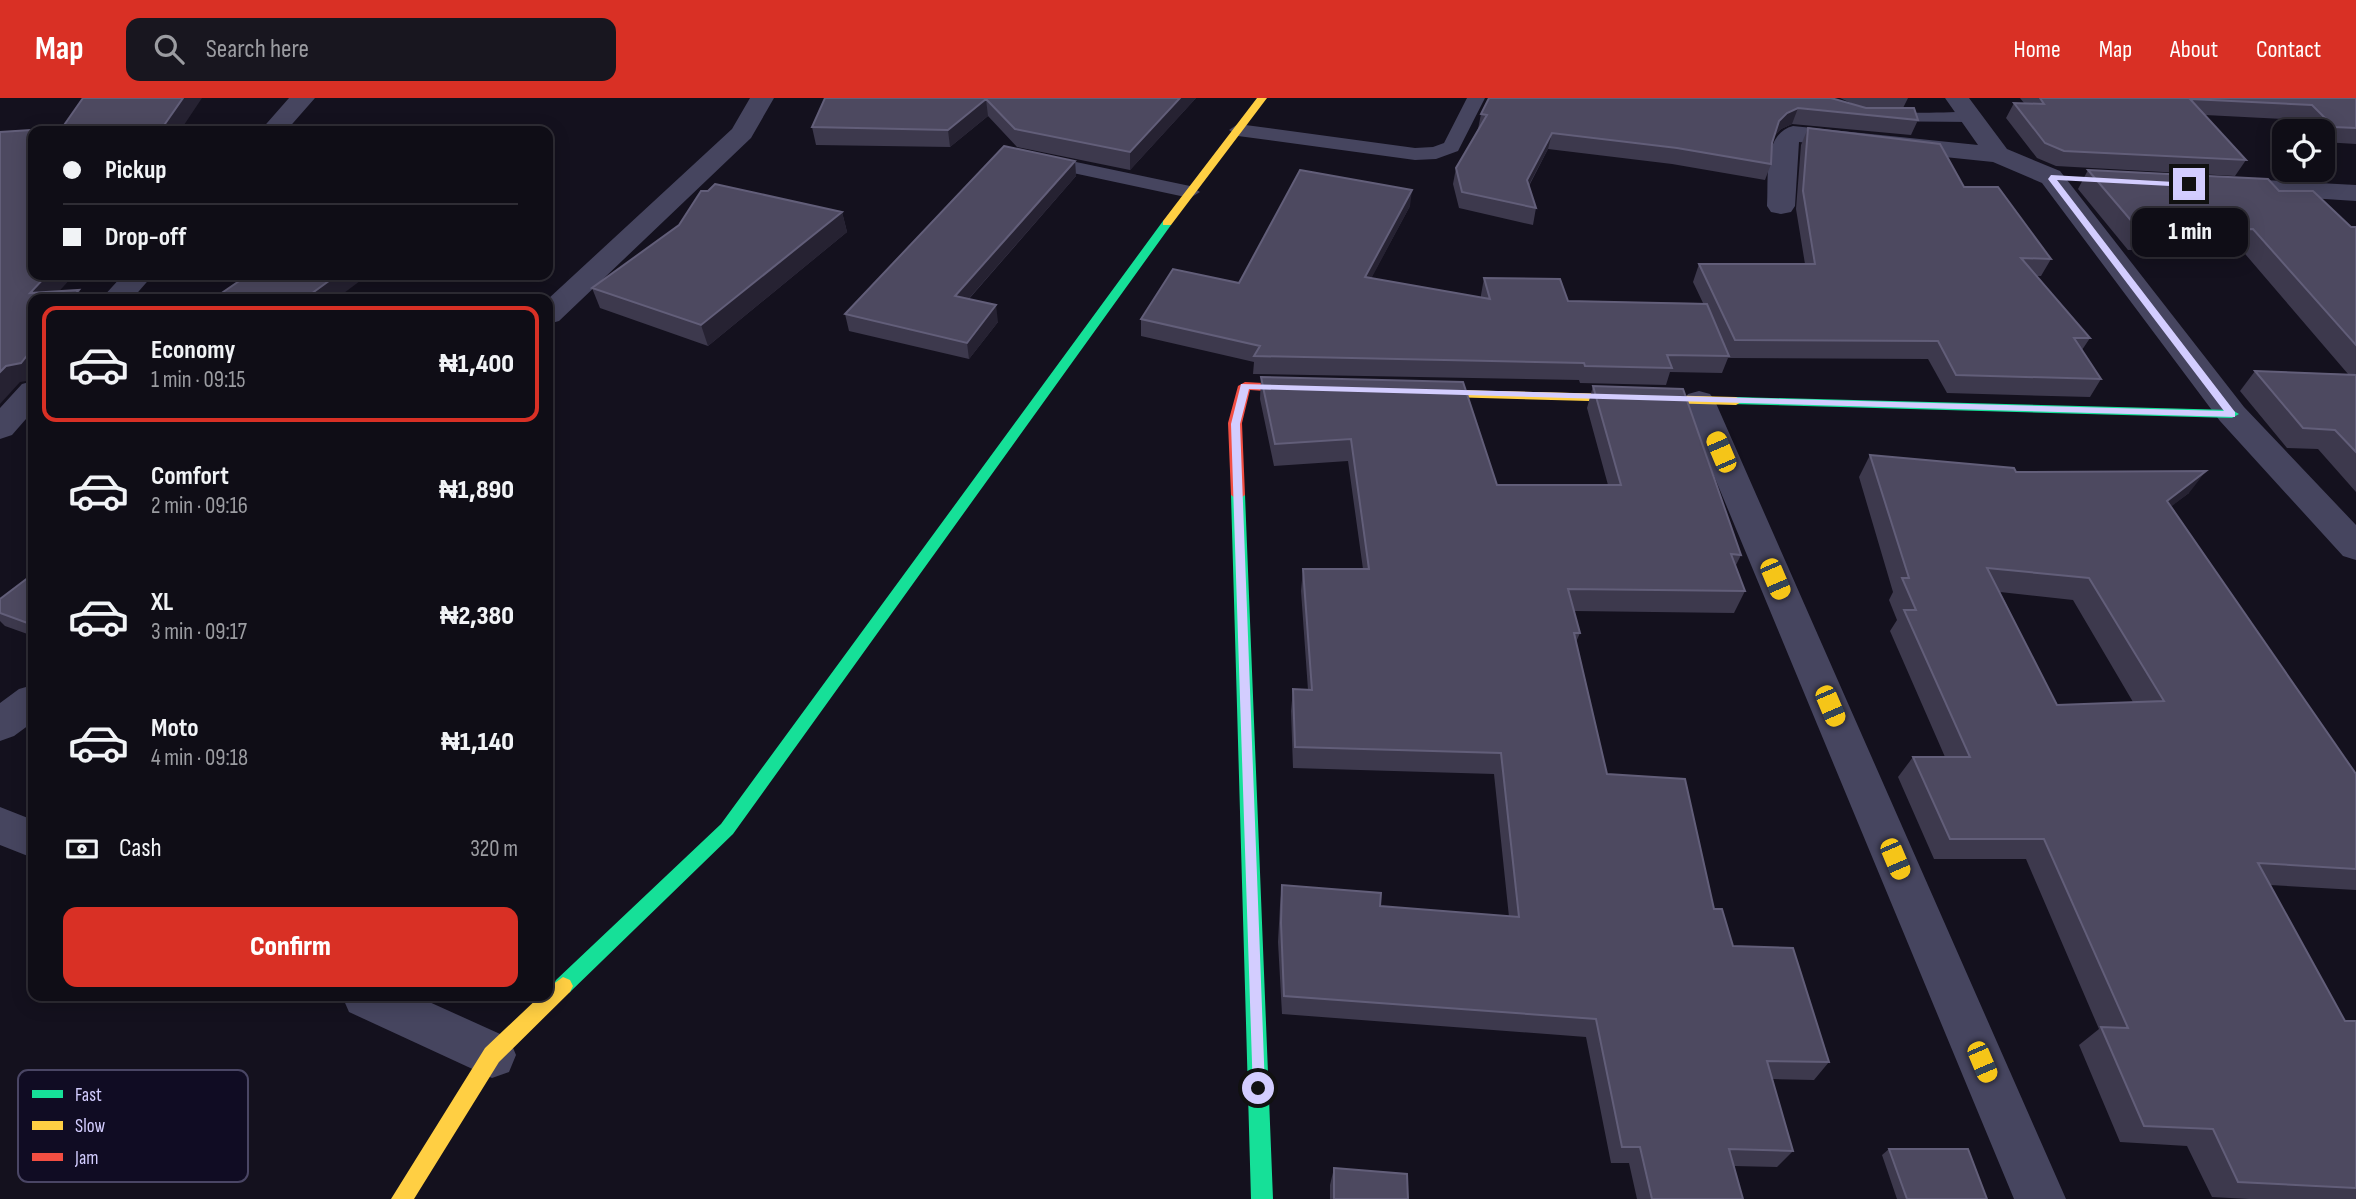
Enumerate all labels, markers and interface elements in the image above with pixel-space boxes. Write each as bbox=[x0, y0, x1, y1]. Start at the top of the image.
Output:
search box bbox=[126, 18, 616, 81]
text: Map bbox=[35, 29, 84, 69]
icon: search bbox=[150, 30, 188, 68]
text: Search here bbox=[206, 34, 309, 65]
text: Home bbox=[2013, 35, 2061, 64]
text: Map bbox=[2099, 35, 2132, 64]
text: About bbox=[2170, 35, 2218, 64]
text: Contact bbox=[2256, 35, 2321, 64]
map controls bbox=[2272, 119, 2335, 182]
button: locate bbox=[2272, 119, 2335, 182]
text: Pickup bbox=[105, 155, 167, 186]
route end bbox=[2173, 168, 2205, 200]
callout: 1 min bbox=[2131, 208, 2247, 258]
text: 1 min bbox=[2168, 218, 2212, 246]
text: Drop-off bbox=[105, 222, 186, 253]
icon: car bbox=[67, 333, 130, 396]
text: Economy bbox=[151, 335, 235, 366]
text: ₦1,400 bbox=[439, 349, 514, 380]
text: 1 min · 09:15 bbox=[151, 366, 246, 394]
car bbox=[1704, 429, 1739, 475]
icon: car bbox=[67, 459, 130, 522]
text: Comfort bbox=[151, 461, 229, 492]
text: ₦1,890 bbox=[439, 475, 514, 506]
text: 2 min · 09:16 bbox=[151, 492, 248, 520]
car bbox=[1758, 556, 1793, 602]
icon: car bbox=[67, 585, 130, 648]
text: XL bbox=[151, 587, 173, 618]
text: ₦2,380 bbox=[440, 601, 514, 632]
text: 3 min · 09:17 bbox=[151, 618, 247, 646]
car bbox=[1813, 683, 1848, 729]
icon: car bbox=[67, 711, 130, 774]
text: Moto bbox=[151, 713, 199, 744]
text: ₦1,140 bbox=[441, 727, 514, 758]
text: 4 min · 09:18 bbox=[151, 744, 248, 772]
icon: cash bbox=[63, 830, 101, 868]
text: Cash bbox=[119, 833, 162, 864]
text: 320 m bbox=[470, 835, 518, 863]
car bbox=[1878, 836, 1913, 882]
button: Confirm bbox=[63, 907, 518, 987]
car bbox=[1965, 1039, 2000, 1085]
legend bbox=[18, 1070, 248, 1182]
route start bbox=[1242, 1072, 1274, 1104]
text: Fast bbox=[75, 1084, 102, 1107]
text: Slow bbox=[75, 1115, 105, 1138]
text: Jam bbox=[74, 1147, 98, 1170]

